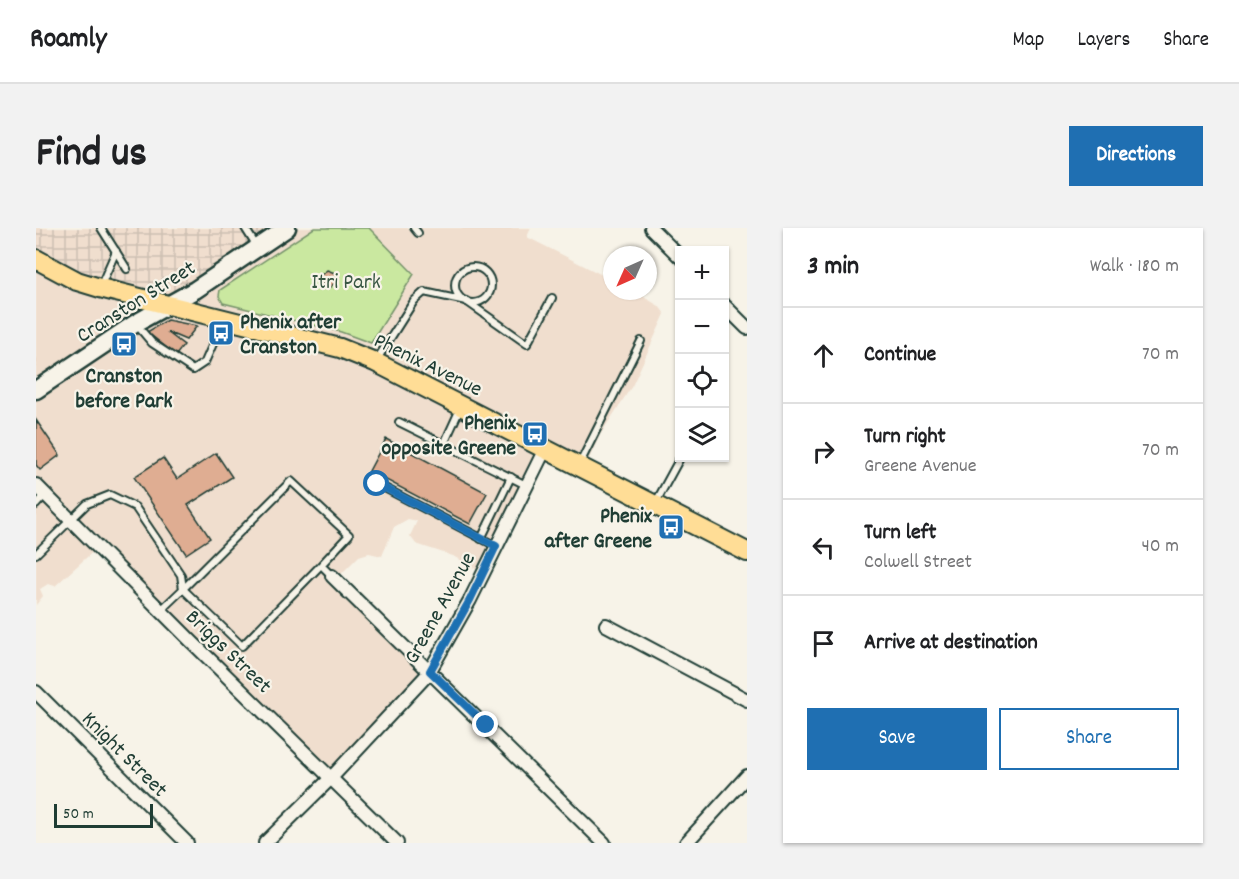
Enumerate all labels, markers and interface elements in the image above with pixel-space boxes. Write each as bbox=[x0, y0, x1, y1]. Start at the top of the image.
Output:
text: Roamly bbox=[30, 21, 106, 61]
text: Map bbox=[1013, 26, 1044, 56]
text: Layers bbox=[1077, 26, 1130, 56]
text: Share bbox=[1163, 26, 1209, 56]
text: Find us bbox=[36, 126, 147, 186]
button: Directions bbox=[1069, 126, 1203, 186]
north arrow bbox=[603, 246, 657, 300]
map controls bbox=[675, 246, 729, 462]
button: + bbox=[675, 246, 729, 300]
text: 3 min bbox=[807, 249, 859, 286]
text: Walk · 180 m bbox=[1090, 253, 1179, 281]
street label: Cranston Street bbox=[71, 254, 202, 352]
park label: Itri Park bbox=[311, 268, 381, 299]
button: − bbox=[675, 300, 729, 354]
place label: Phenix after Cranston bbox=[240, 308, 342, 364]
bus stop icon: Phenix after Cranston bbox=[206, 318, 236, 348]
street label: Phenix Avenue bbox=[368, 326, 487, 406]
bus stop icon: Cranston before Park bbox=[109, 329, 139, 359]
icon: ahead bbox=[807, 339, 840, 372]
text: Continue bbox=[864, 340, 936, 371]
text: 70 m bbox=[1142, 341, 1179, 369]
button: locate bbox=[675, 354, 729, 408]
place label: Cranston before Park bbox=[75, 362, 173, 418]
button: layers bbox=[675, 408, 729, 462]
place label: Phenix opposite Greene bbox=[382, 409, 517, 465]
bus stop icon: Phenix opposite Greene bbox=[520, 419, 550, 449]
text: Turn right bbox=[864, 422, 946, 453]
icon: right bbox=[807, 435, 840, 468]
text: 70 m bbox=[1142, 437, 1179, 465]
text: Greene Avenue bbox=[864, 453, 976, 481]
route start bbox=[363, 470, 389, 496]
place label: Phenix after Greene bbox=[544, 502, 653, 558]
bus stop icon: Phenix after Greene bbox=[656, 512, 686, 542]
text: Turn left bbox=[864, 518, 936, 549]
icon: left bbox=[807, 531, 840, 564]
text: 40 m bbox=[1141, 533, 1179, 561]
street label: Greene Avenue bbox=[398, 547, 485, 670]
text: Colwell Street bbox=[864, 549, 972, 577]
street label: Briggs Street bbox=[177, 603, 278, 702]
icon: arrive bbox=[807, 627, 840, 660]
text: Arrive at destination bbox=[864, 628, 1038, 659]
street label: Knight Street bbox=[73, 705, 174, 806]
button: Save bbox=[807, 708, 987, 770]
button: Share bbox=[999, 708, 1179, 770]
route end bbox=[472, 711, 498, 737]
scale bar bbox=[54, 801, 153, 828]
text: 50 m bbox=[63, 803, 94, 826]

